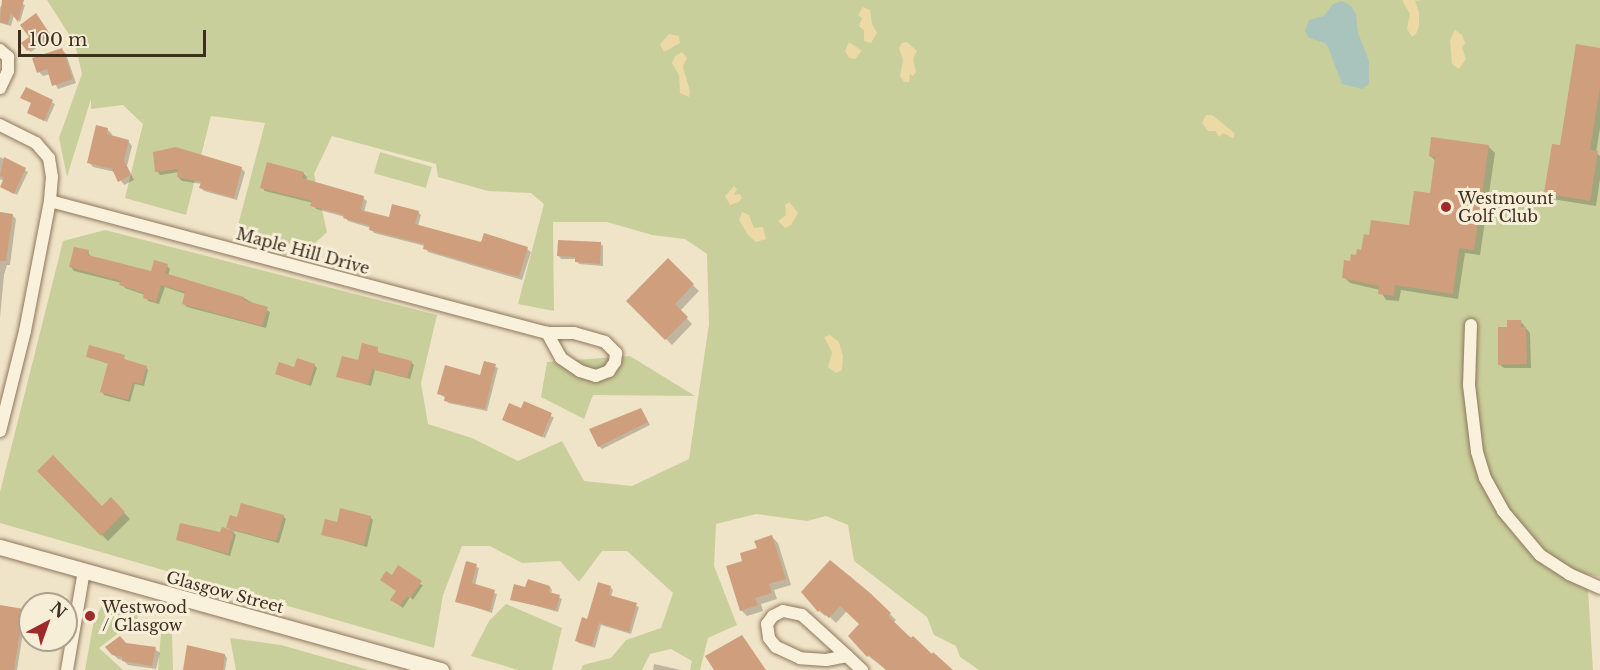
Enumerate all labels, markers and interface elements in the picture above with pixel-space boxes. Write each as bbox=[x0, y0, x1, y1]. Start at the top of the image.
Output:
scale bar bbox=[21, 18, 208, 56]
text: 100 m bbox=[29, 29, 87, 51]
place label: Westmount Golf Club bbox=[1458, 188, 1553, 226]
marker: Westmount Golf Club bbox=[1439, 200, 1453, 214]
street label: Maple Hill Drive bbox=[234, 224, 372, 278]
street label: Glasgow Street bbox=[164, 567, 286, 617]
north arrow bbox=[18, 592, 78, 652]
text: N bbox=[46, 597, 71, 622]
place label: Westwood / Glasgow bbox=[102, 597, 187, 635]
marker: Westwood / Glasgow bbox=[83, 609, 97, 623]

